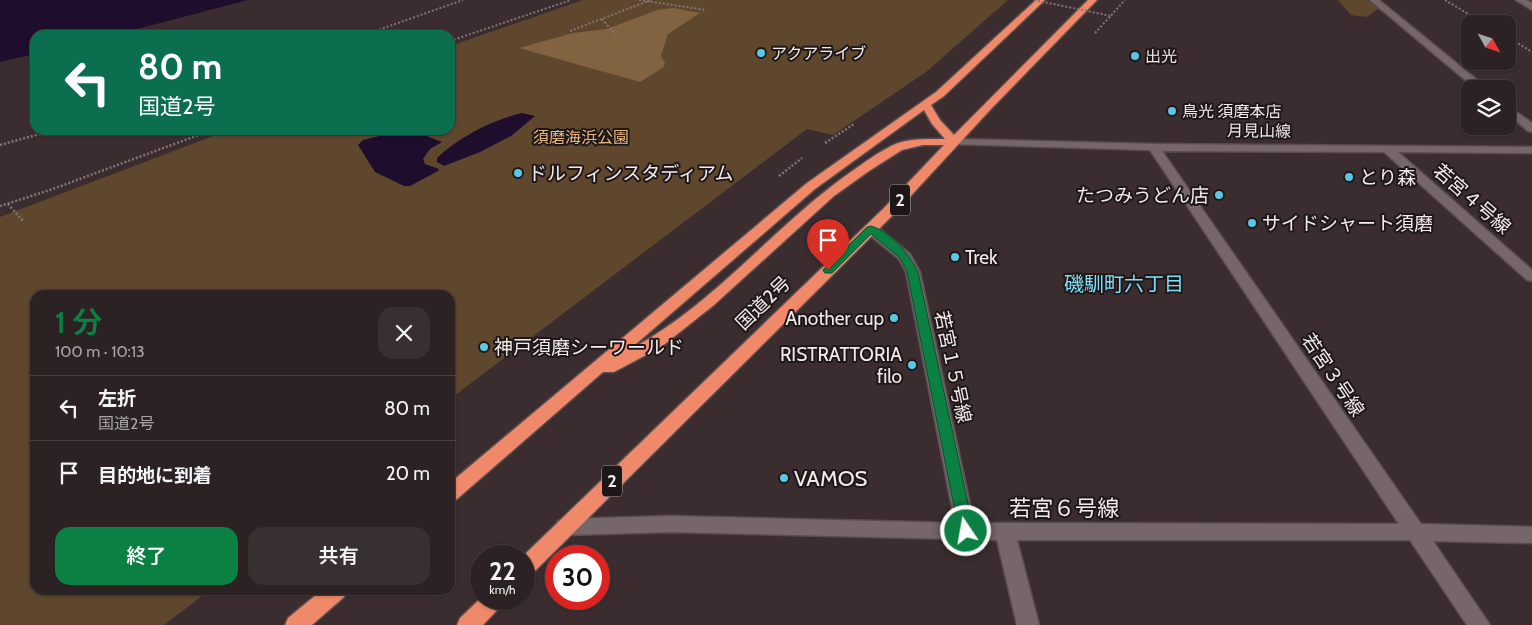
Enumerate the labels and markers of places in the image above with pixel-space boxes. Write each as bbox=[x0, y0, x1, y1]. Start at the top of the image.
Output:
place label: アクアライブ bbox=[771, 44, 866, 63]
marker: アクアライブ bbox=[755, 47, 767, 59]
place label: 出光 bbox=[1145, 47, 1177, 66]
marker: 出光 bbox=[1129, 50, 1141, 62]
place label: 鳥光 須磨本店 bbox=[1182, 102, 1282, 121]
marker: 鳥光 須磨本店 bbox=[1166, 105, 1178, 117]
place label: ドルフィンスタディアム bbox=[528, 162, 734, 185]
place label: とり森 bbox=[1359, 166, 1416, 189]
marker: ドルフィンスタディアム bbox=[512, 167, 524, 179]
marker: とり森 bbox=[1343, 171, 1355, 183]
place label: たつみうどん店 bbox=[1076, 184, 1209, 207]
marker: たつみうどん店 bbox=[1213, 189, 1225, 201]
place label: サイドシャート須磨 bbox=[1262, 212, 1433, 235]
marker: サイドシャート須磨 bbox=[1246, 217, 1258, 229]
pin bbox=[807, 219, 849, 270]
place label: Trek bbox=[965, 246, 998, 269]
marker: Trek bbox=[949, 251, 961, 263]
place label: Another cup bbox=[785, 307, 884, 330]
marker: Another cup bbox=[888, 312, 900, 324]
place label: 神戸須磨シーワールド bbox=[494, 336, 684, 359]
marker: 神戸須磨シーワールド bbox=[478, 341, 490, 353]
place label: RISTRATTORIA filo bbox=[780, 343, 902, 388]
marker: RISTRATTORIA filo bbox=[906, 359, 918, 371]
place label: VAMOS bbox=[794, 465, 868, 492]
marker: VAMOS bbox=[778, 472, 790, 484]

